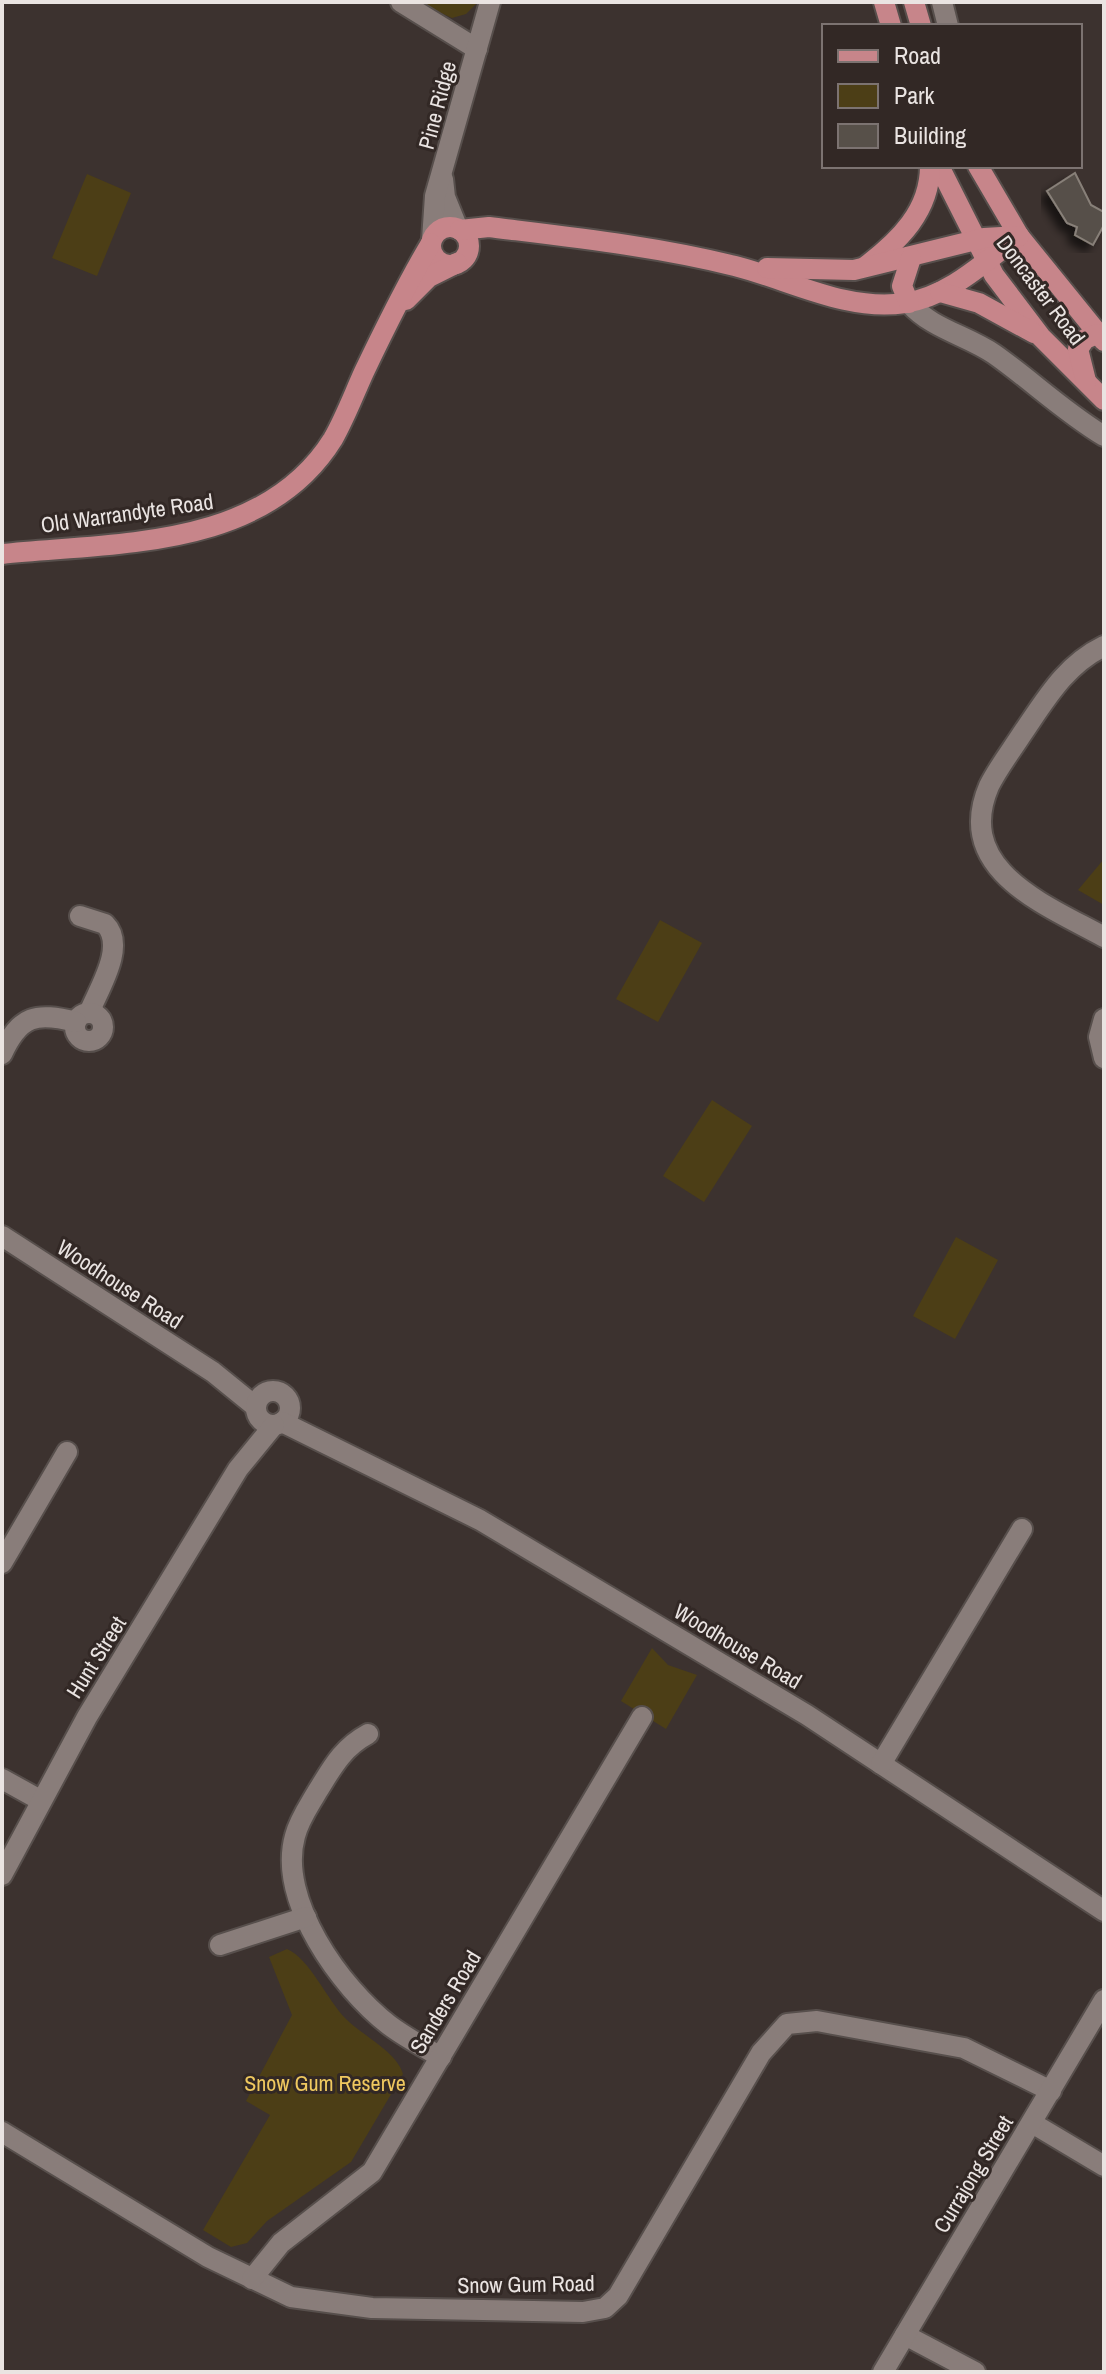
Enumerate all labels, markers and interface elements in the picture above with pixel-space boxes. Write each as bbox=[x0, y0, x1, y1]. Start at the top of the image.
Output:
legend bbox=[822, 24, 1082, 168]
text: Road bbox=[894, 39, 941, 71]
street label: Pine Ridge bbox=[411, 58, 463, 152]
text: Park bbox=[894, 79, 935, 111]
text: Building bbox=[894, 119, 966, 151]
street label: Doncaster Road bbox=[990, 229, 1092, 351]
street label: Old Warrandyte Road bbox=[39, 486, 215, 540]
street label: Woodhouse Road bbox=[51, 1232, 189, 1336]
street label: Woodhouse Road bbox=[669, 1596, 807, 1696]
street label: Hunt Street bbox=[59, 1610, 133, 1704]
street label: Sanders Road bbox=[402, 1945, 488, 2059]
park label: Snow Gum Reserve bbox=[244, 2068, 406, 2098]
street label: Currajong Street bbox=[926, 2110, 1020, 2238]
street label: Snow Gum Road bbox=[457, 2268, 595, 2300]

